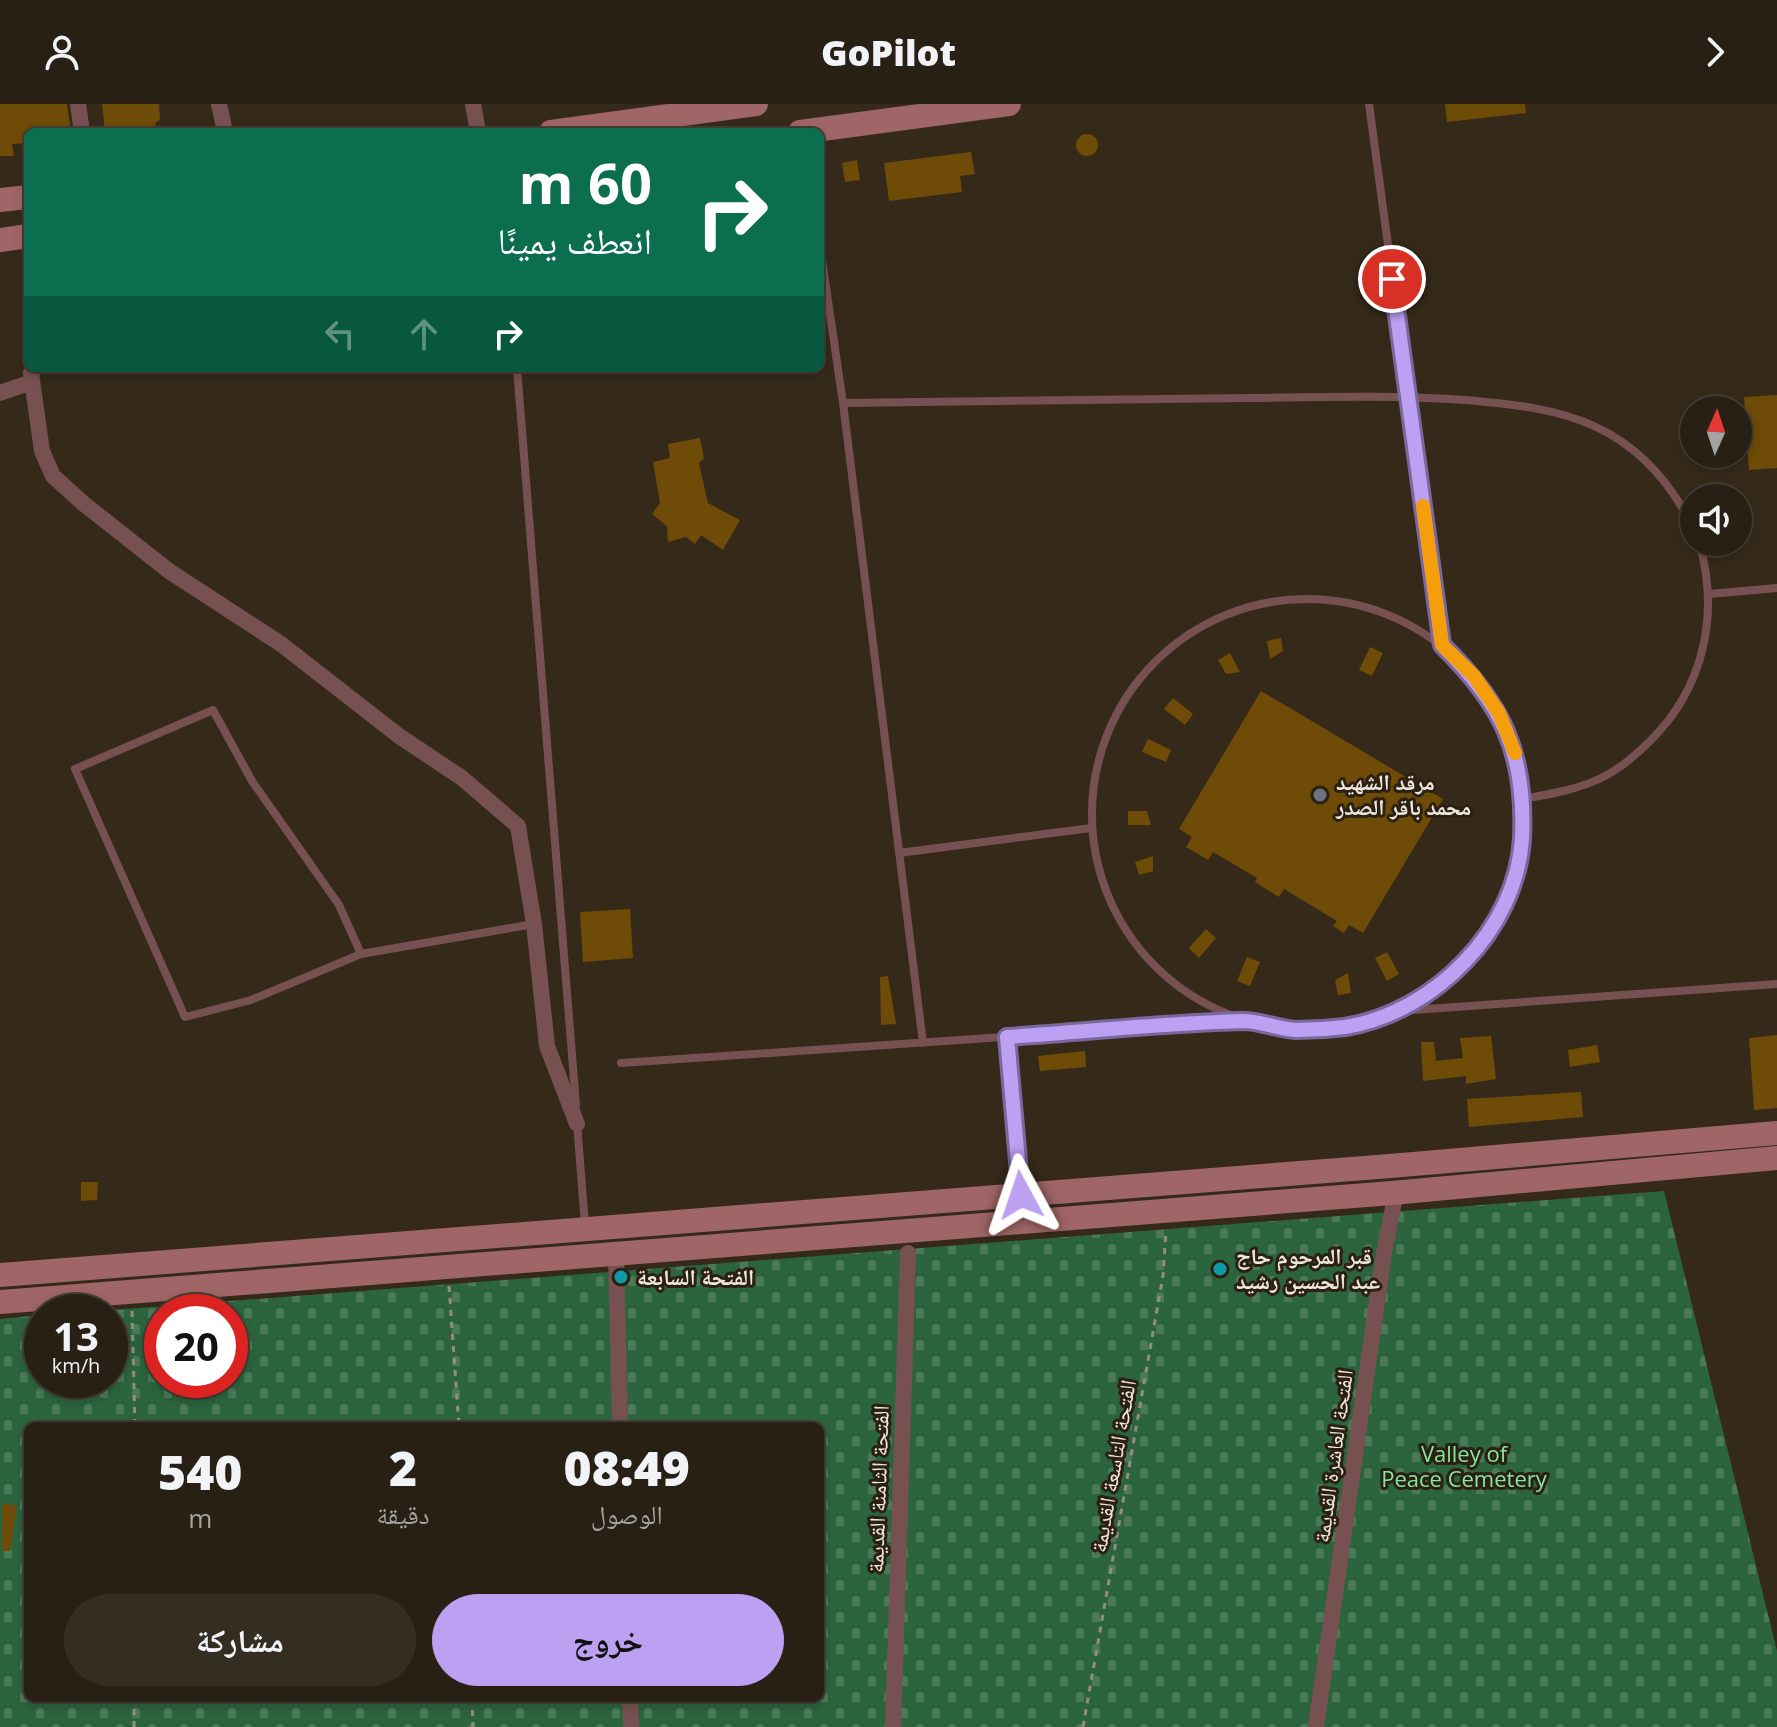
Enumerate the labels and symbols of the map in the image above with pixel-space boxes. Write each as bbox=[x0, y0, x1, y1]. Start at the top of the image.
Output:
pin bbox=[1358, 245, 1426, 313]
north arrow bbox=[1680, 396, 1752, 468]
place label: مرقد الشهيد محمد باقر الصدر bbox=[1335, 766, 1471, 821]
marker: مرقد الشهيد محمد باقر الصدر bbox=[1311, 786, 1329, 804]
position arrow bbox=[979, 1153, 1063, 1237]
place label: قبر المرحوم حاج عبد الحسين رشيد bbox=[1236, 1240, 1380, 1295]
marker: قبر المرحوم حاج عبد الحسين رشيد bbox=[1211, 1260, 1229, 1278]
place label: الفتحة السابعة bbox=[637, 1261, 754, 1291]
marker: الفتحة السابعة bbox=[612, 1268, 630, 1286]
speed limit sign: 20 bbox=[144, 1294, 248, 1398]
street label: الفتحة العاشرة القديمة bbox=[1305, 1367, 1359, 1544]
street label: الفتحة التاسعة القديمة bbox=[1082, 1377, 1142, 1554]
street label: الفتحة الثامنة القديمة bbox=[859, 1405, 895, 1573]
park label: Valley of Peace Cemetery bbox=[1381, 1438, 1548, 1493]

